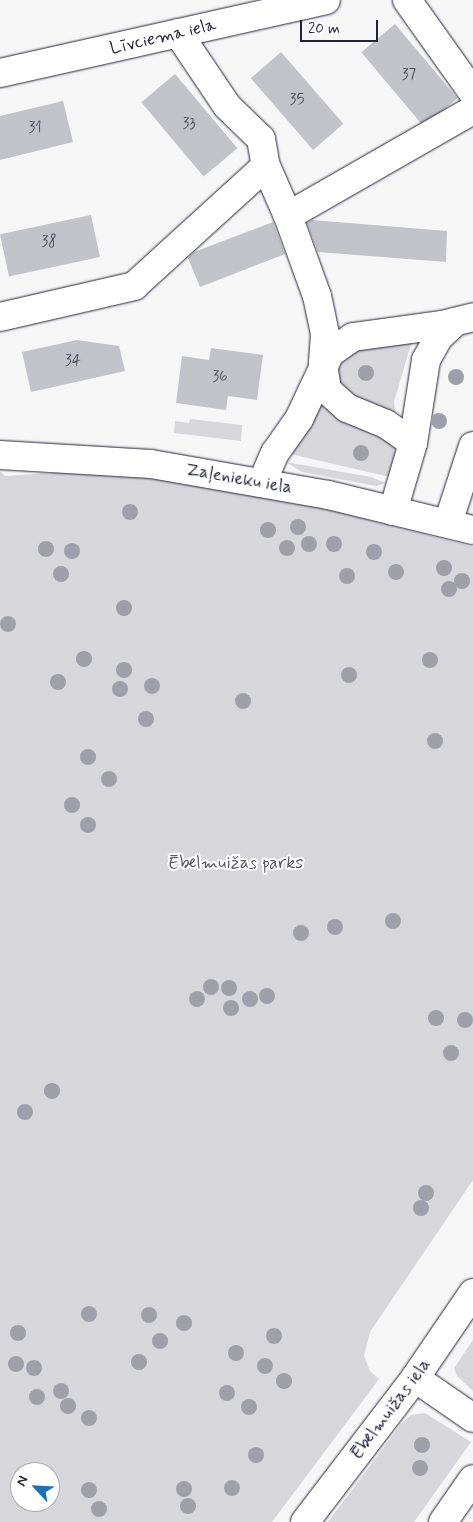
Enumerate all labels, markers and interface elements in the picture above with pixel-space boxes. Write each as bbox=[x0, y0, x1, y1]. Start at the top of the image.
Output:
scale bar bbox=[303, 10, 380, 42]
street label: Līvciema iela bbox=[108, 14, 218, 60]
text: 20 m bbox=[308, 19, 340, 39]
house number: 37 bbox=[402, 67, 416, 85]
house number: 35 bbox=[290, 92, 304, 110]
house number: 33 bbox=[182, 116, 196, 134]
house number: 31 bbox=[28, 120, 42, 138]
house number: 38 bbox=[42, 234, 56, 252]
house number: 34 bbox=[65, 353, 81, 371]
house number: 36 bbox=[212, 369, 228, 387]
street label: Zaļenieku iela bbox=[184, 459, 294, 499]
park label: Ēbelmuižas parks bbox=[169, 852, 303, 874]
street label: Ēbelmuižas iela bbox=[346, 1354, 436, 1464]
north arrow bbox=[10, 1462, 60, 1512]
text: N bbox=[12, 1473, 32, 1489]

